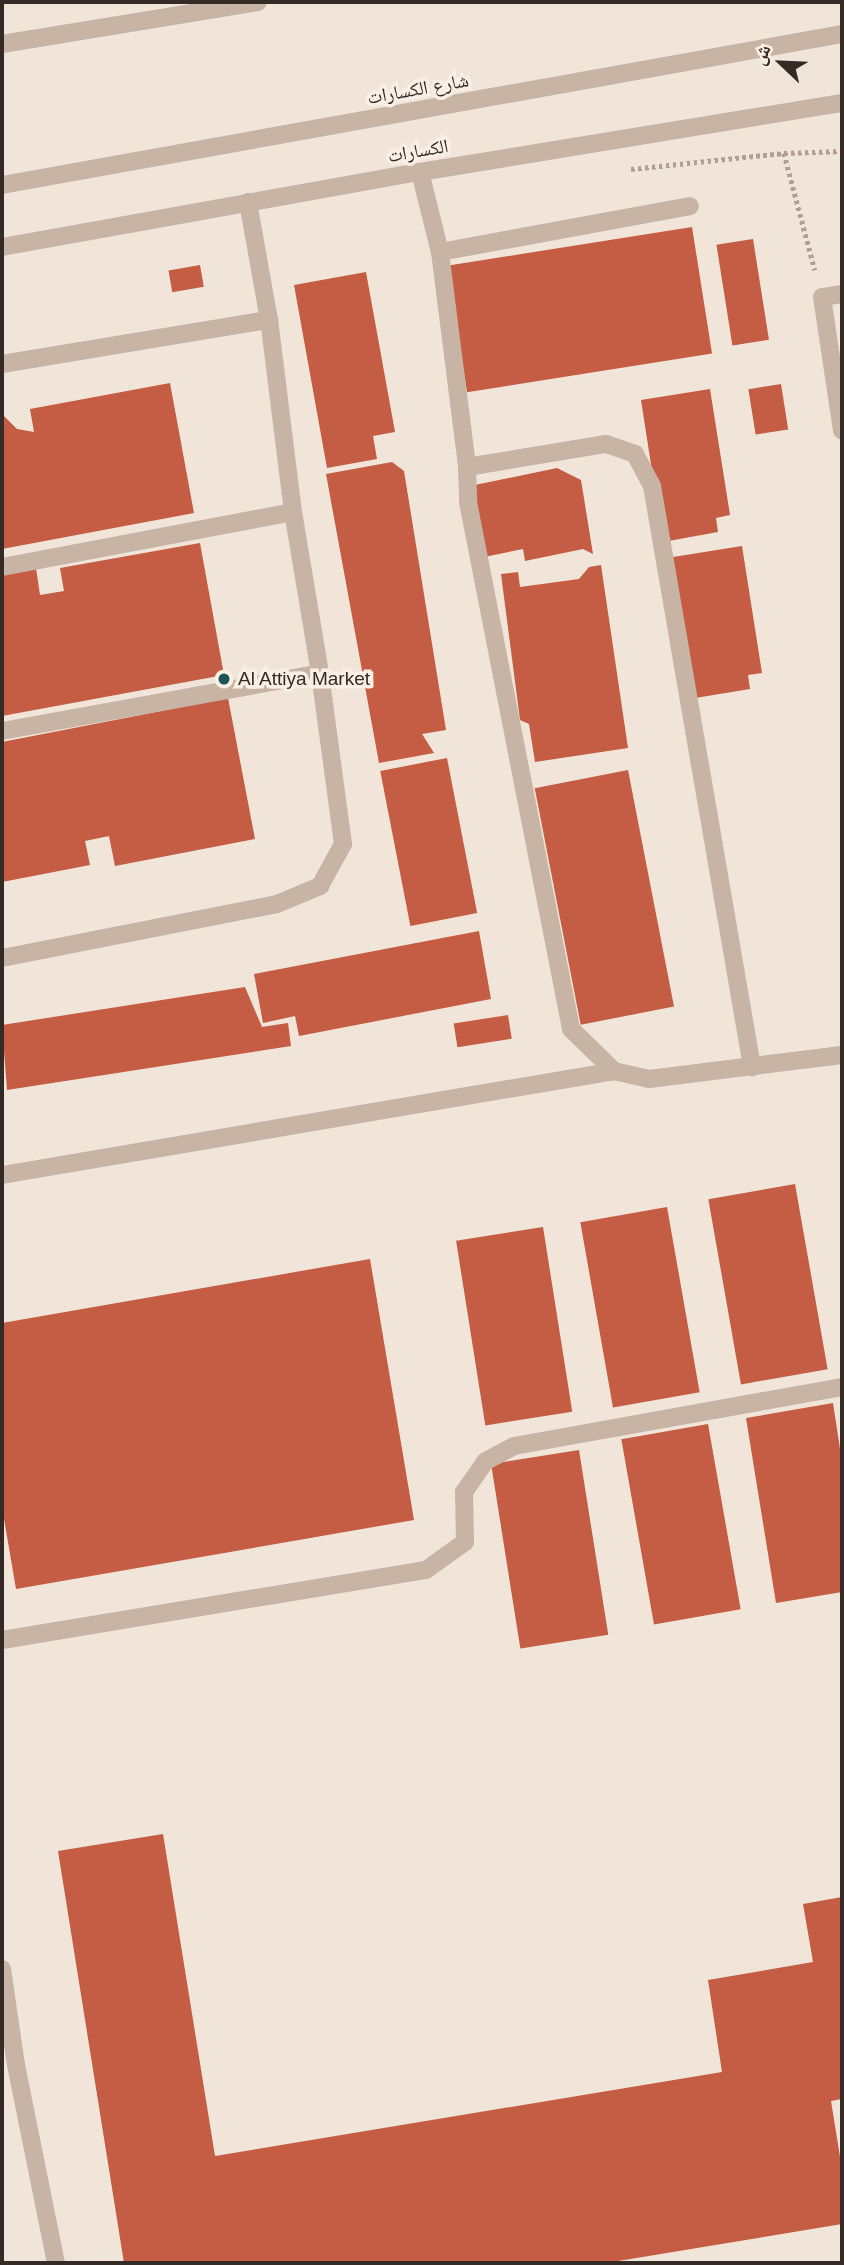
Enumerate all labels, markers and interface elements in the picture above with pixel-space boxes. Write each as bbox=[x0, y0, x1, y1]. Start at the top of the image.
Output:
north arrow bbox=[746, 28, 816, 98]
text: ش bbox=[748, 41, 775, 68]
street label: شارع الكسارات bbox=[366, 69, 470, 109]
street label: الكسارات bbox=[386, 134, 450, 168]
place label: Al Attiya Market bbox=[238, 668, 371, 690]
marker: Al Attiya Market bbox=[216, 671, 232, 687]

